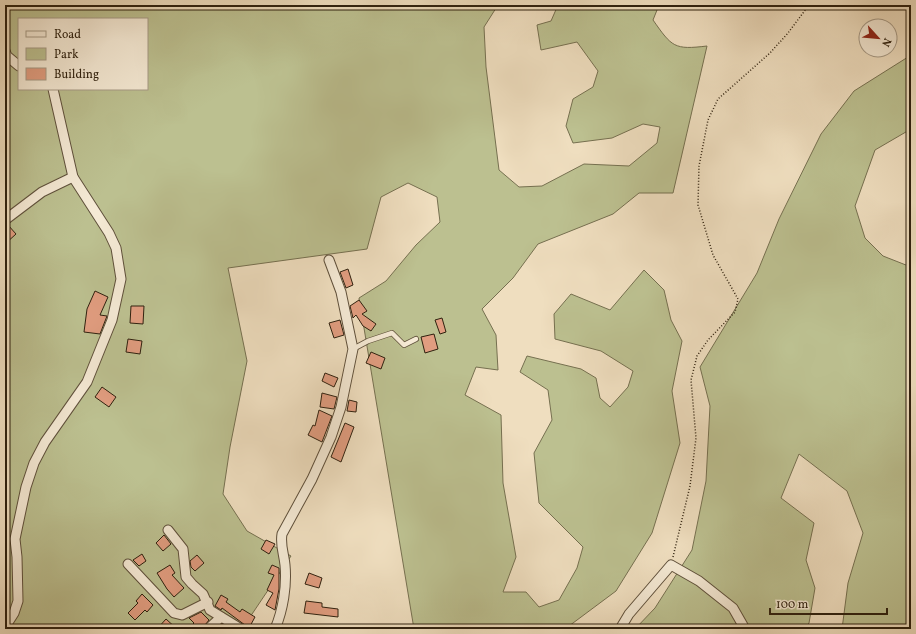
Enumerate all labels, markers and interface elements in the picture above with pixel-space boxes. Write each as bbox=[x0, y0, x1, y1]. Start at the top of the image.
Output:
legend bbox=[18, 18, 148, 90]
north arrow bbox=[858, 18, 898, 58]
text: Road bbox=[54, 27, 81, 43]
text: N bbox=[877, 35, 894, 49]
text: Park bbox=[54, 47, 79, 63]
text: Building bbox=[54, 67, 99, 83]
scale bar bbox=[770, 590, 887, 616]
text: 100 m bbox=[776, 597, 809, 613]

